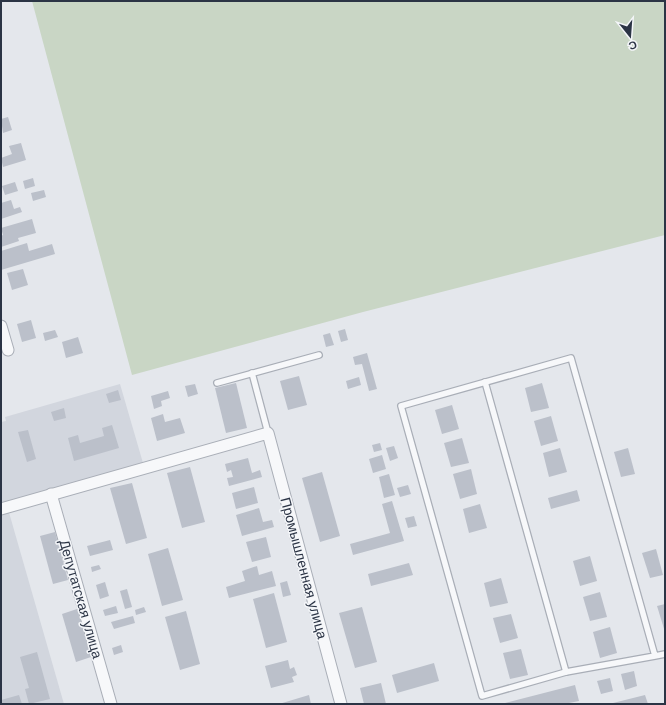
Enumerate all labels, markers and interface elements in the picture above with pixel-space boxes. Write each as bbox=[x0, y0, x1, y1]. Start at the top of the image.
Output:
north arrow bbox=[610, 16, 650, 56]
text: С bbox=[627, 39, 638, 52]
street label: Промышленная улица bbox=[277, 496, 331, 641]
street label: Депутатская улица bbox=[56, 538, 106, 661]

